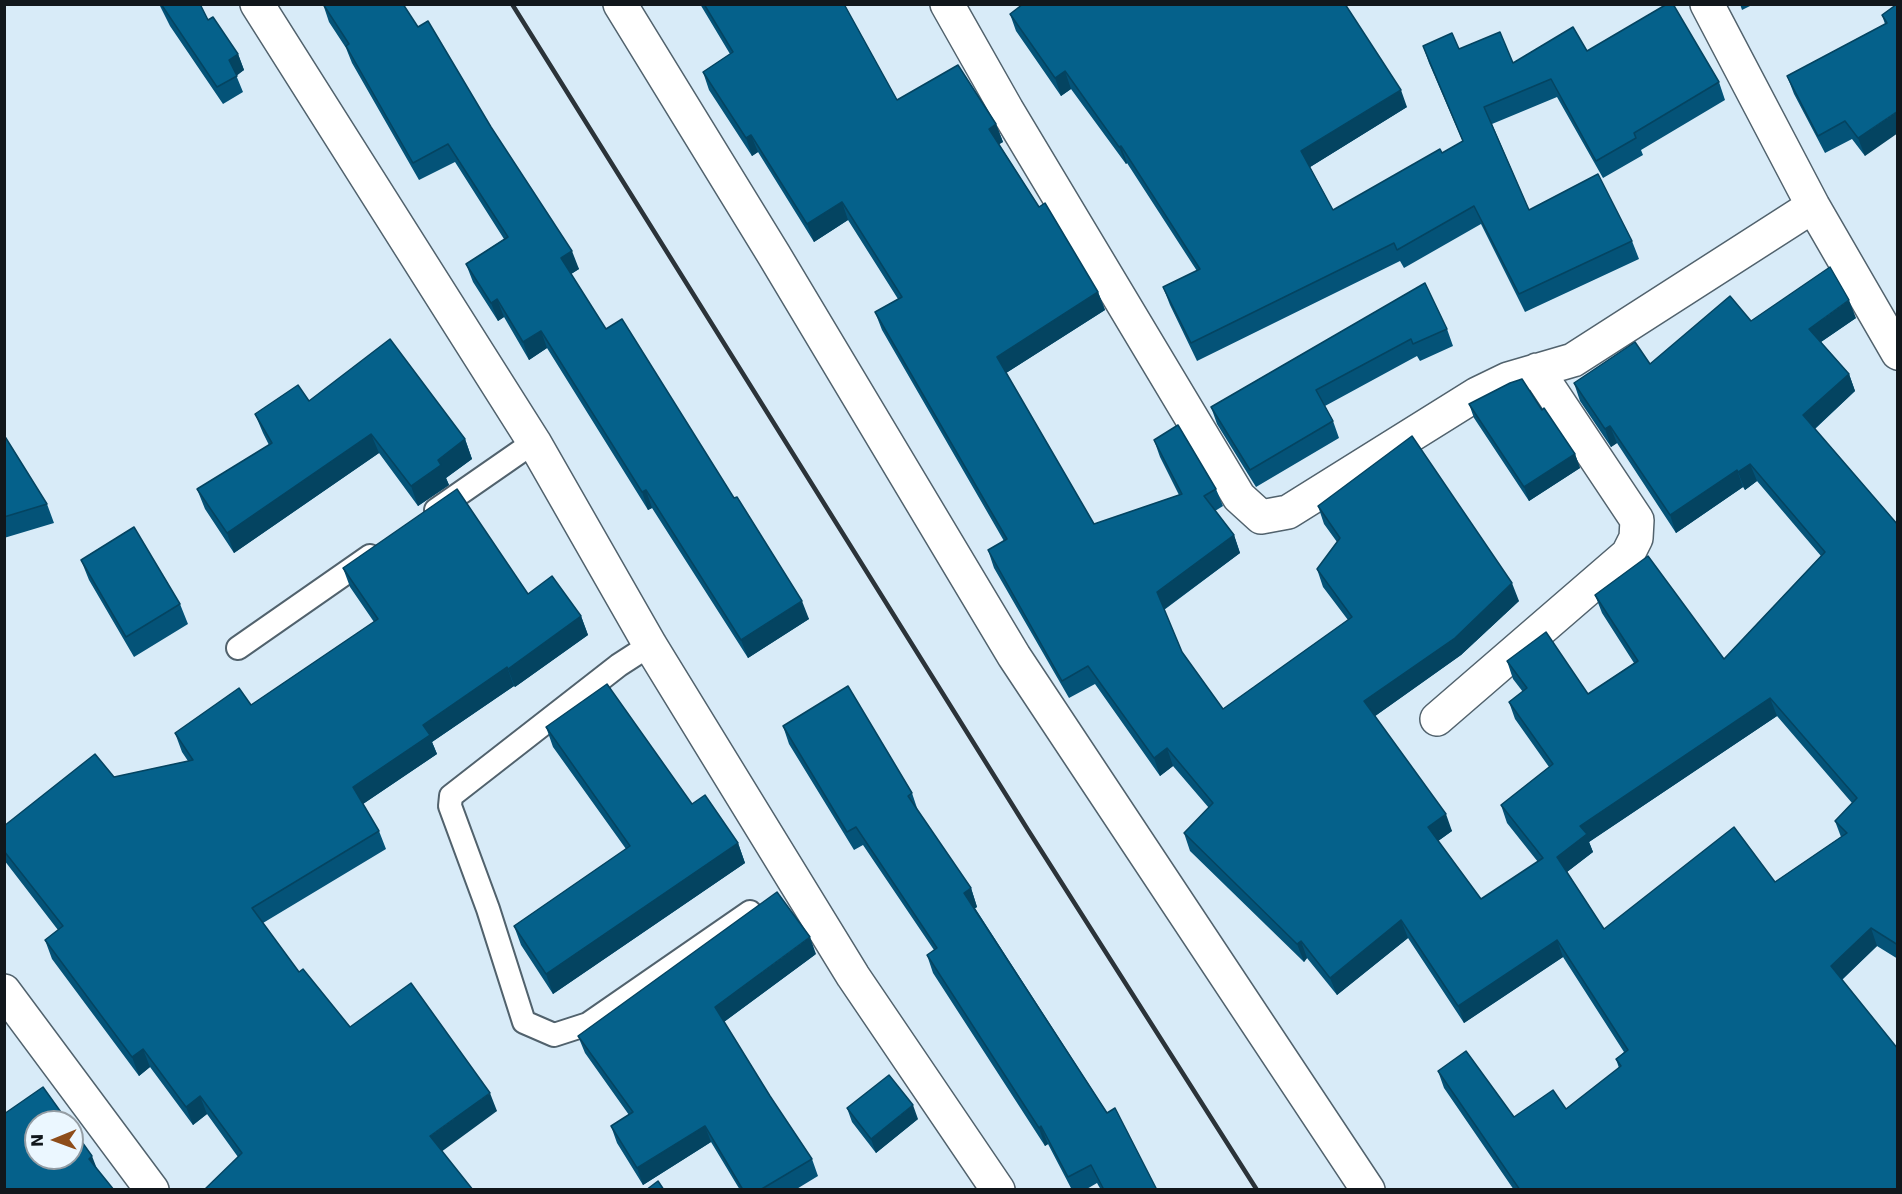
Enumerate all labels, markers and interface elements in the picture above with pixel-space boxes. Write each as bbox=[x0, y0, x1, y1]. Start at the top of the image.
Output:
north arrow bbox=[24, 1110, 84, 1170]
text: N bbox=[28, 1133, 47, 1147]

